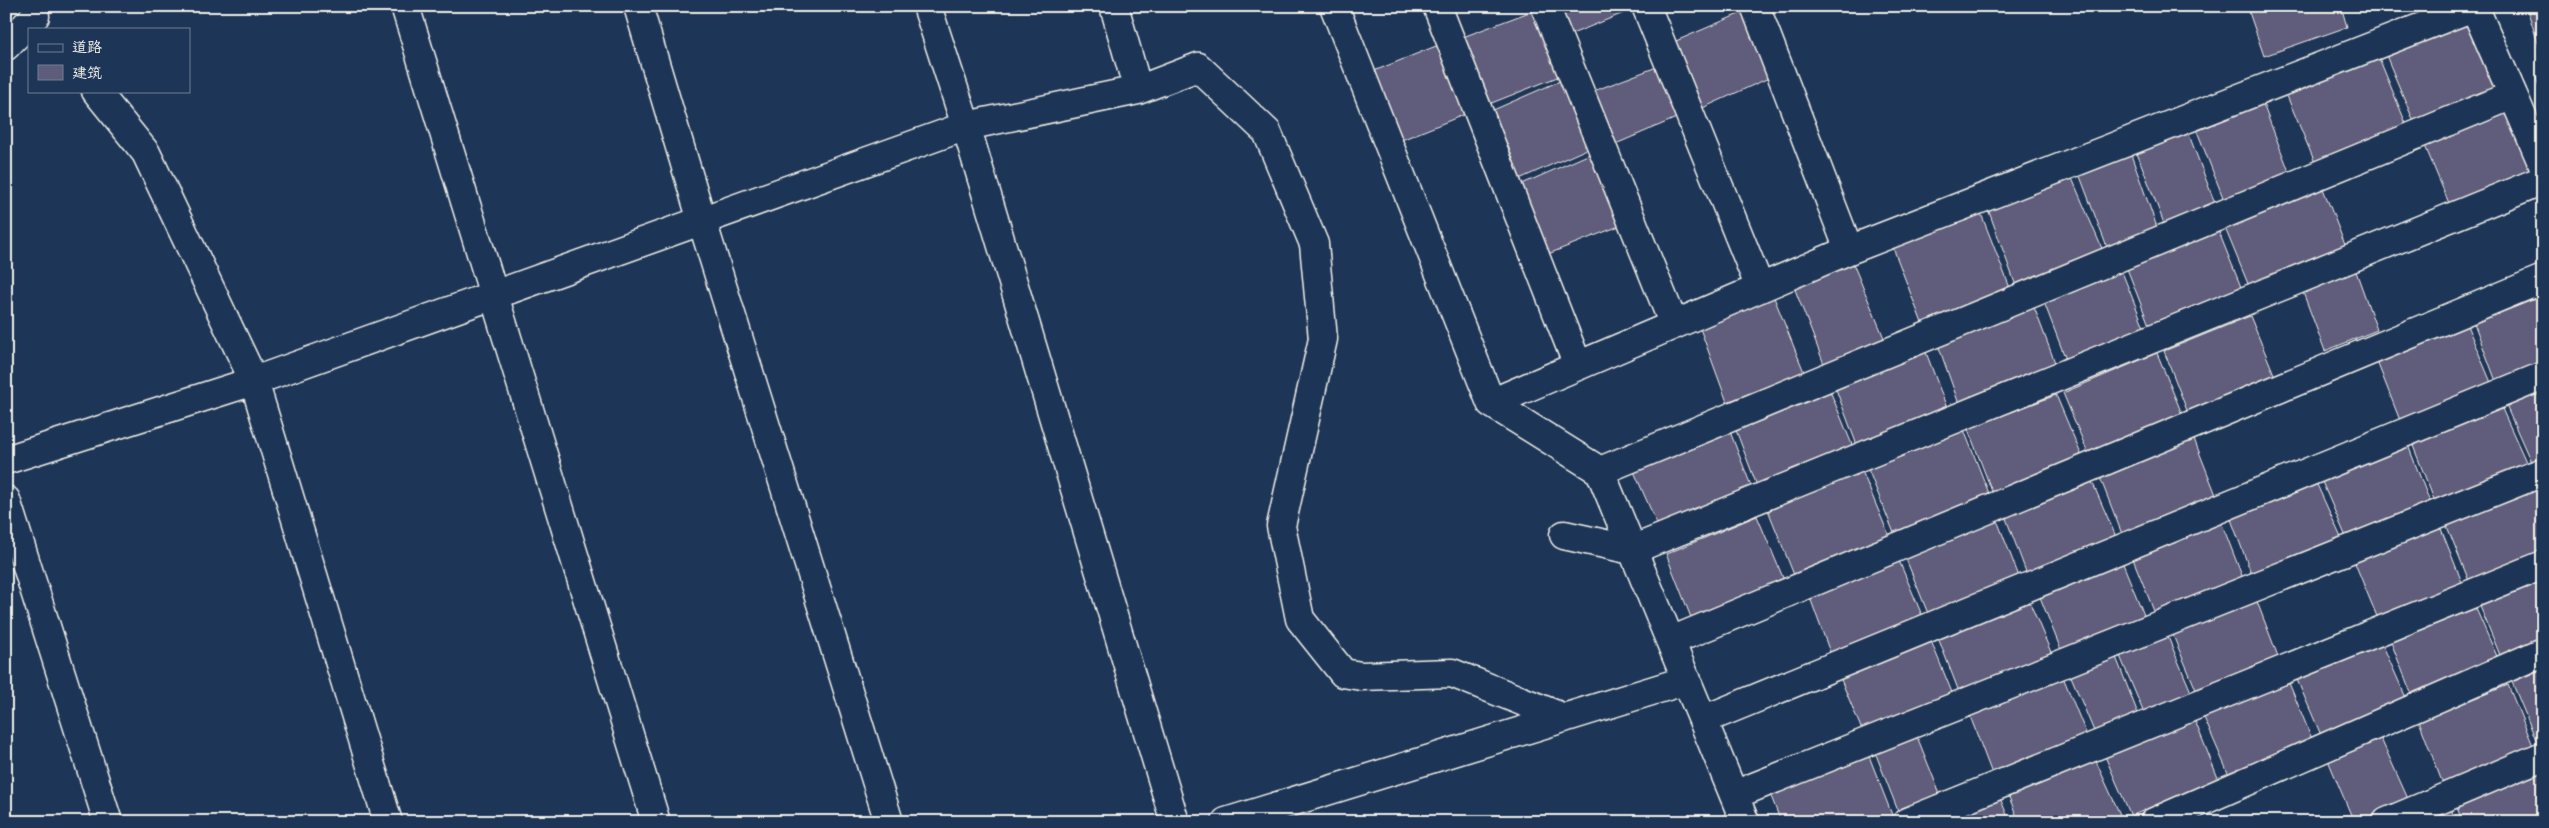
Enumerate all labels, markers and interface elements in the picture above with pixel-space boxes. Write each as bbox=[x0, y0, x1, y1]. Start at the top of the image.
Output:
legend bbox=[28, 28, 190, 92]
text: 道路 bbox=[72, 38, 102, 57]
text: 建筑 bbox=[72, 64, 102, 83]

